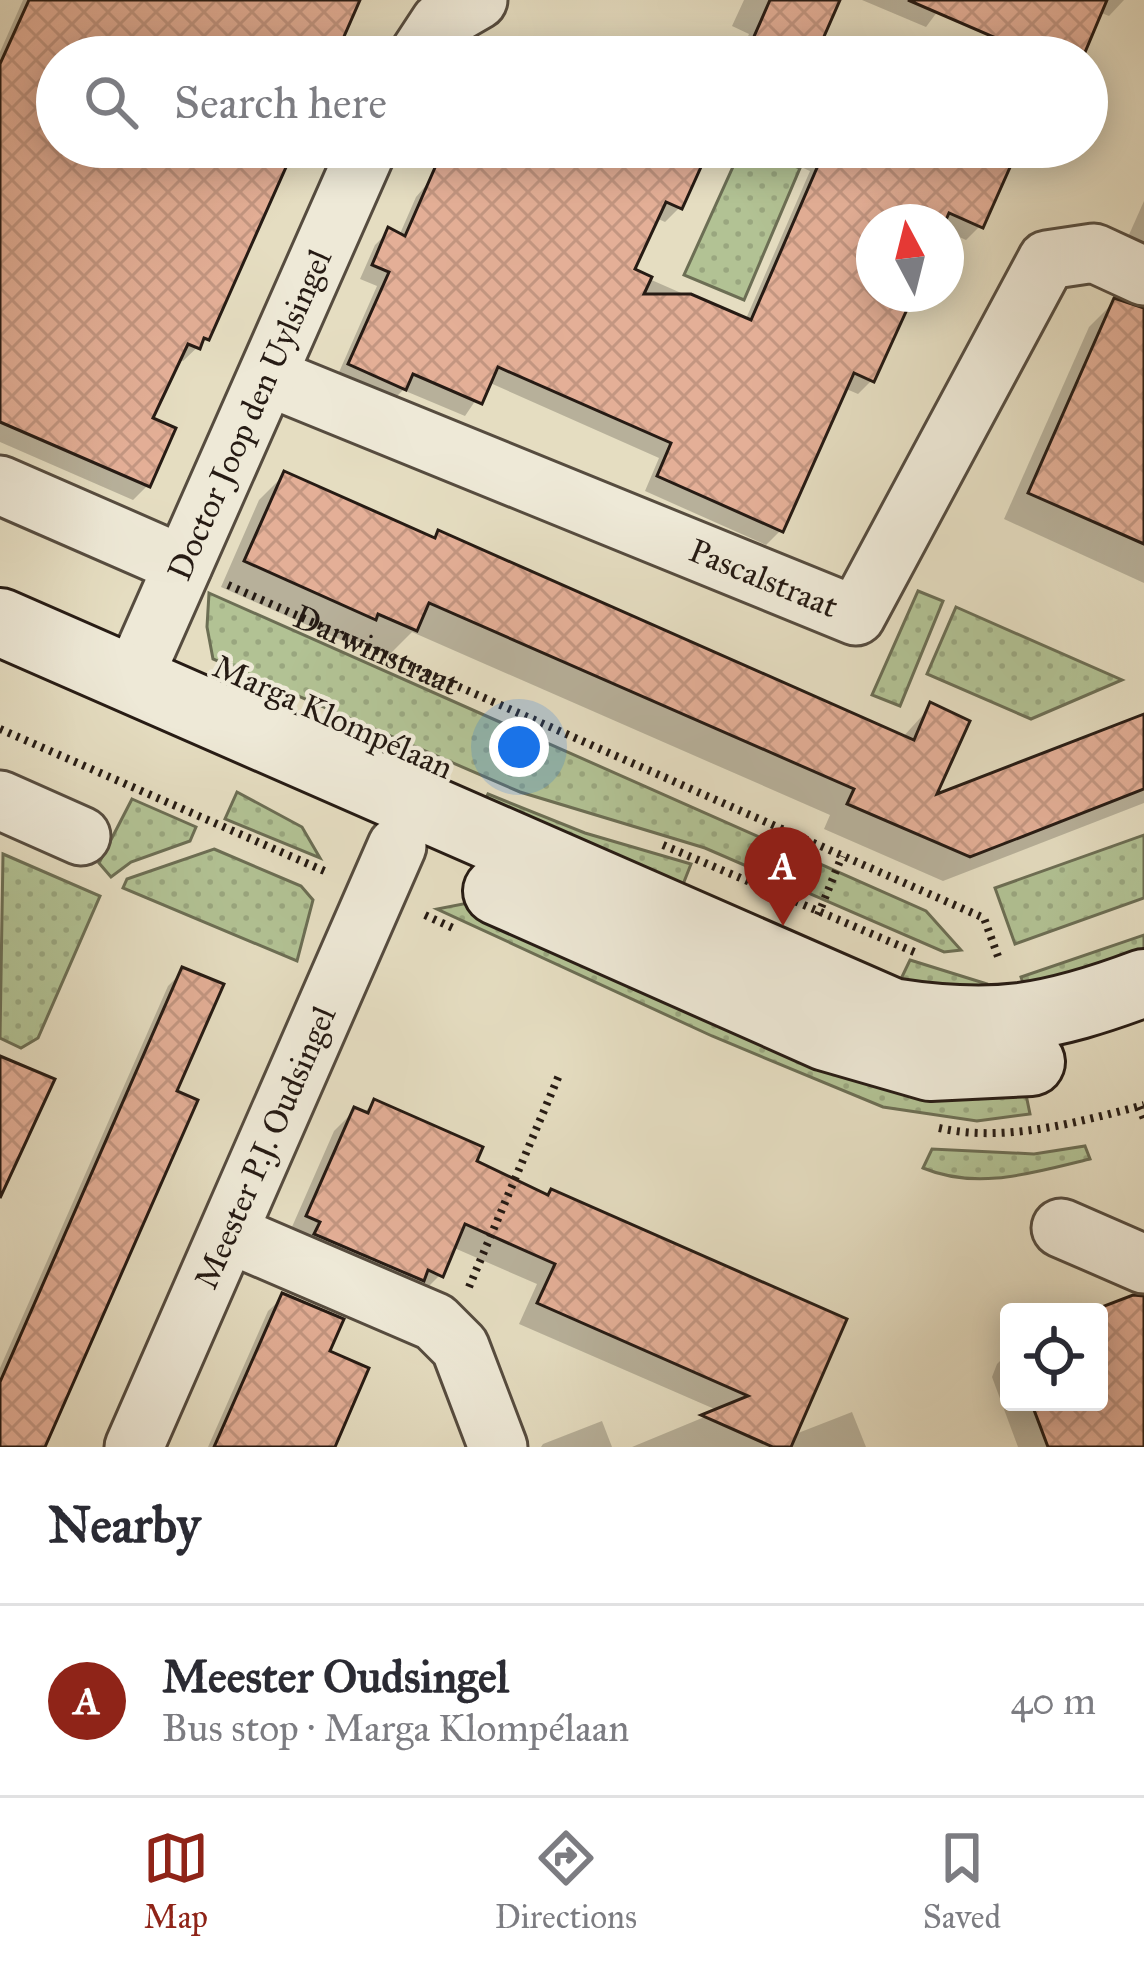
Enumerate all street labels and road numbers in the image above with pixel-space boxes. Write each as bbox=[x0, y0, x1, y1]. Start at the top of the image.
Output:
street label: Doctor Joop den Uylsingel bbox=[159, 243, 340, 586]
street label: Pascalstraat bbox=[683, 530, 844, 627]
street label: Darwinstraat bbox=[287, 596, 466, 704]
street label: Marga Klompélaan bbox=[207, 646, 459, 788]
street label: Meester P.J. Oudsingel bbox=[186, 1000, 344, 1295]

